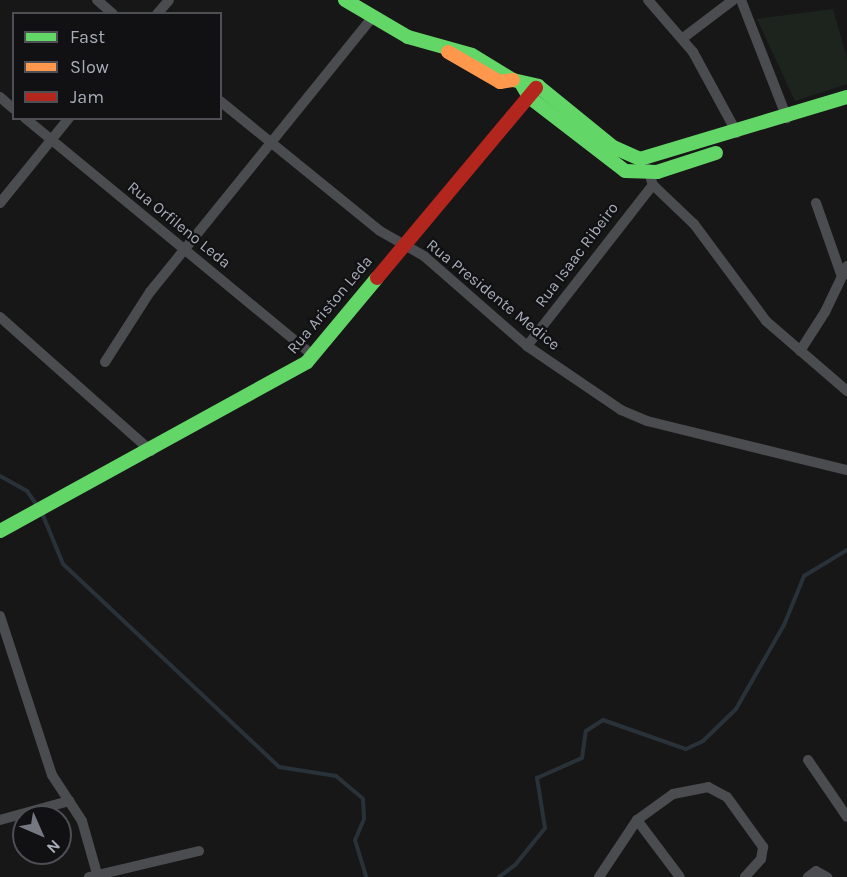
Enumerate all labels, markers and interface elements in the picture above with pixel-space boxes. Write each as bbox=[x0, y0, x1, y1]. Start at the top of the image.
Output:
legend bbox=[12, 12, 222, 120]
text: Fast bbox=[70, 26, 105, 48]
text: Slow bbox=[70, 56, 109, 78]
text: Jam bbox=[70, 86, 104, 108]
street label: Rua Orfileno Leda bbox=[123, 177, 235, 273]
street label: Rua Isaac Ribeiro bbox=[531, 199, 623, 311]
street label: Rua Presidente Medice bbox=[422, 235, 564, 355]
street label: Rua Ariston Leda bbox=[283, 252, 377, 358]
north arrow bbox=[12, 805, 72, 865]
text: N bbox=[43, 836, 64, 857]

